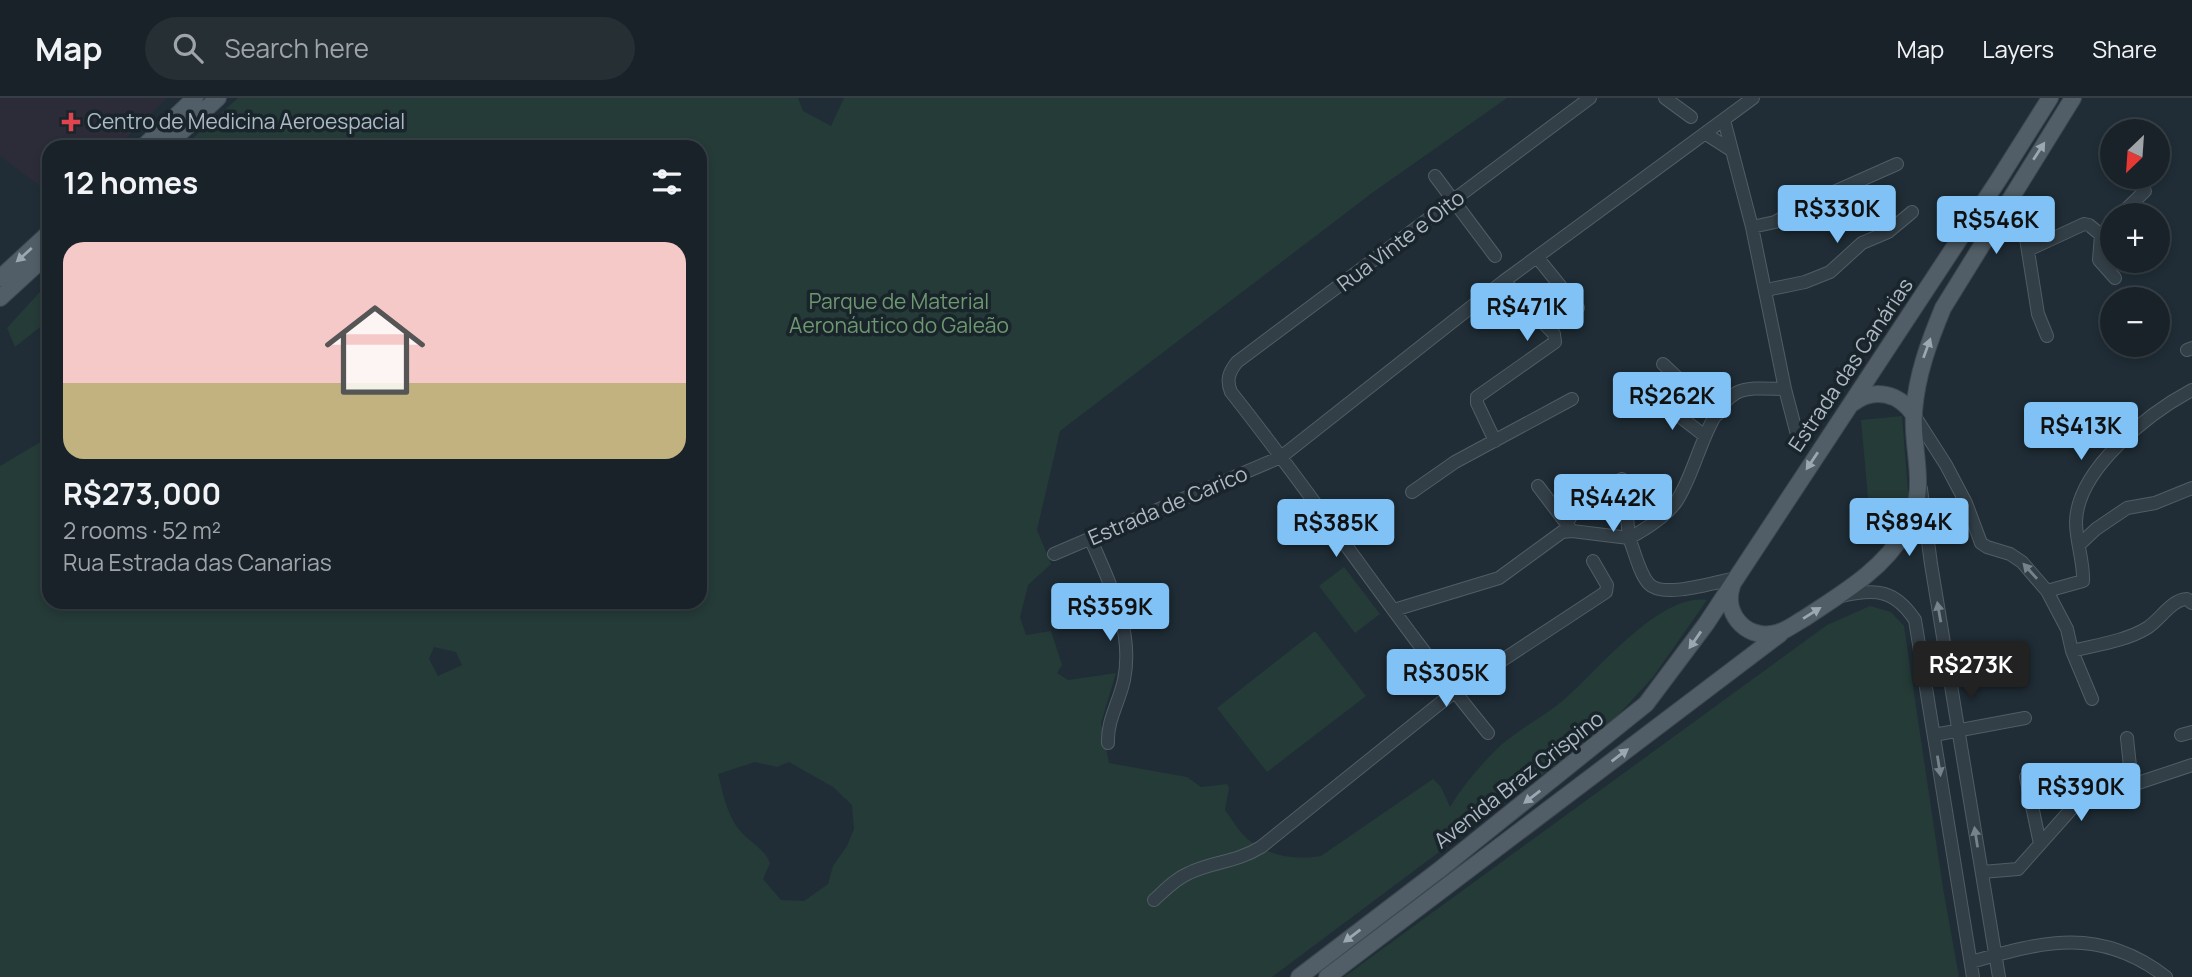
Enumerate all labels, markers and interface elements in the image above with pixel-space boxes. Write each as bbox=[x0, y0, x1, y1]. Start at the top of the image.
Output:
search box bbox=[145, 17, 635, 80]
text: Map bbox=[35, 26, 103, 71]
icon: search bbox=[169, 29, 207, 67]
text: Search here bbox=[225, 30, 369, 66]
text: Map bbox=[1897, 32, 1944, 65]
text: Layers bbox=[1982, 32, 2054, 65]
text: Share bbox=[2092, 32, 2157, 65]
place label: Centro de Medicina Aeroespacial bbox=[87, 107, 405, 135]
marker: Centro de Medicina Aeroespacial bbox=[61, 112, 81, 132]
north arrow bbox=[2100, 119, 2170, 189]
map controls bbox=[2100, 119, 2170, 357]
one-way arrow bbox=[2033, 141, 2046, 161]
text: 12 homes bbox=[63, 162, 198, 203]
icon: filters bbox=[648, 163, 686, 201]
street label: Rua Vinte e Oito bbox=[1331, 183, 1470, 297]
pin: R$330K bbox=[1780, 186, 1894, 245]
text: R$330K bbox=[1794, 192, 1880, 224]
pin: R$546K bbox=[1939, 197, 2053, 256]
text: R$546K bbox=[1953, 203, 2039, 235]
button: + bbox=[2100, 203, 2170, 273]
one-way arrow bbox=[16, 247, 33, 263]
street label: Estrada das Canárias bbox=[1782, 272, 1919, 457]
pin: R$471K bbox=[1470, 284, 1584, 343]
icon: home bbox=[312, 287, 438, 413]
park label: Parque de Material Aeronáutico do Galeão bbox=[789, 287, 1009, 339]
button: − bbox=[2100, 287, 2170, 357]
text: R$471K bbox=[1487, 290, 1567, 322]
one-way arrow bbox=[1922, 338, 1933, 359]
pin: R$262K bbox=[1615, 372, 1729, 432]
text: R$262K bbox=[1629, 379, 1715, 411]
pin: R$413K bbox=[2024, 402, 2138, 462]
text: R$413K bbox=[2040, 409, 2122, 441]
one-way arrow bbox=[1805, 452, 1819, 470]
street label: Estrada de Carico bbox=[1084, 459, 1251, 551]
text: R$273,000 bbox=[63, 473, 221, 514]
pin: R$442K bbox=[1556, 474, 1670, 534]
text: R$442K bbox=[1570, 481, 1656, 513]
pin: R$894K bbox=[1852, 498, 1966, 558]
pin: R$385K bbox=[1279, 500, 1393, 559]
text: R$894K bbox=[1866, 505, 1952, 537]
text: R$385K bbox=[1293, 506, 1379, 538]
text: 2 rooms · 52 m² bbox=[63, 514, 221, 546]
text: Rua Estrada das Canarias bbox=[63, 546, 332, 578]
one-way arrow bbox=[2023, 562, 2038, 579]
pin: R$359K bbox=[1053, 584, 1167, 643]
text: R$359K bbox=[1067, 590, 1153, 622]
one-way arrow bbox=[1933, 601, 1944, 623]
one-way arrow bbox=[1802, 606, 1822, 619]
one-way arrow bbox=[1688, 631, 1702, 649]
pin: R$273K bbox=[1914, 642, 2028, 701]
text: R$273K bbox=[1929, 648, 2013, 680]
pin: R$305K bbox=[1389, 650, 1503, 709]
text: R$305K bbox=[1403, 656, 1489, 688]
street label: Avenida Braz Crispino bbox=[1428, 704, 1609, 854]
one-way arrow bbox=[1611, 747, 1629, 762]
one-way arrow bbox=[1934, 755, 1945, 777]
pin: R$390K bbox=[2024, 764, 2138, 823]
text: R$390K bbox=[2037, 770, 2125, 802]
one-way arrow bbox=[1523, 789, 1541, 804]
one-way arrow bbox=[1970, 825, 1981, 847]
one-way arrow bbox=[1344, 929, 1362, 944]

